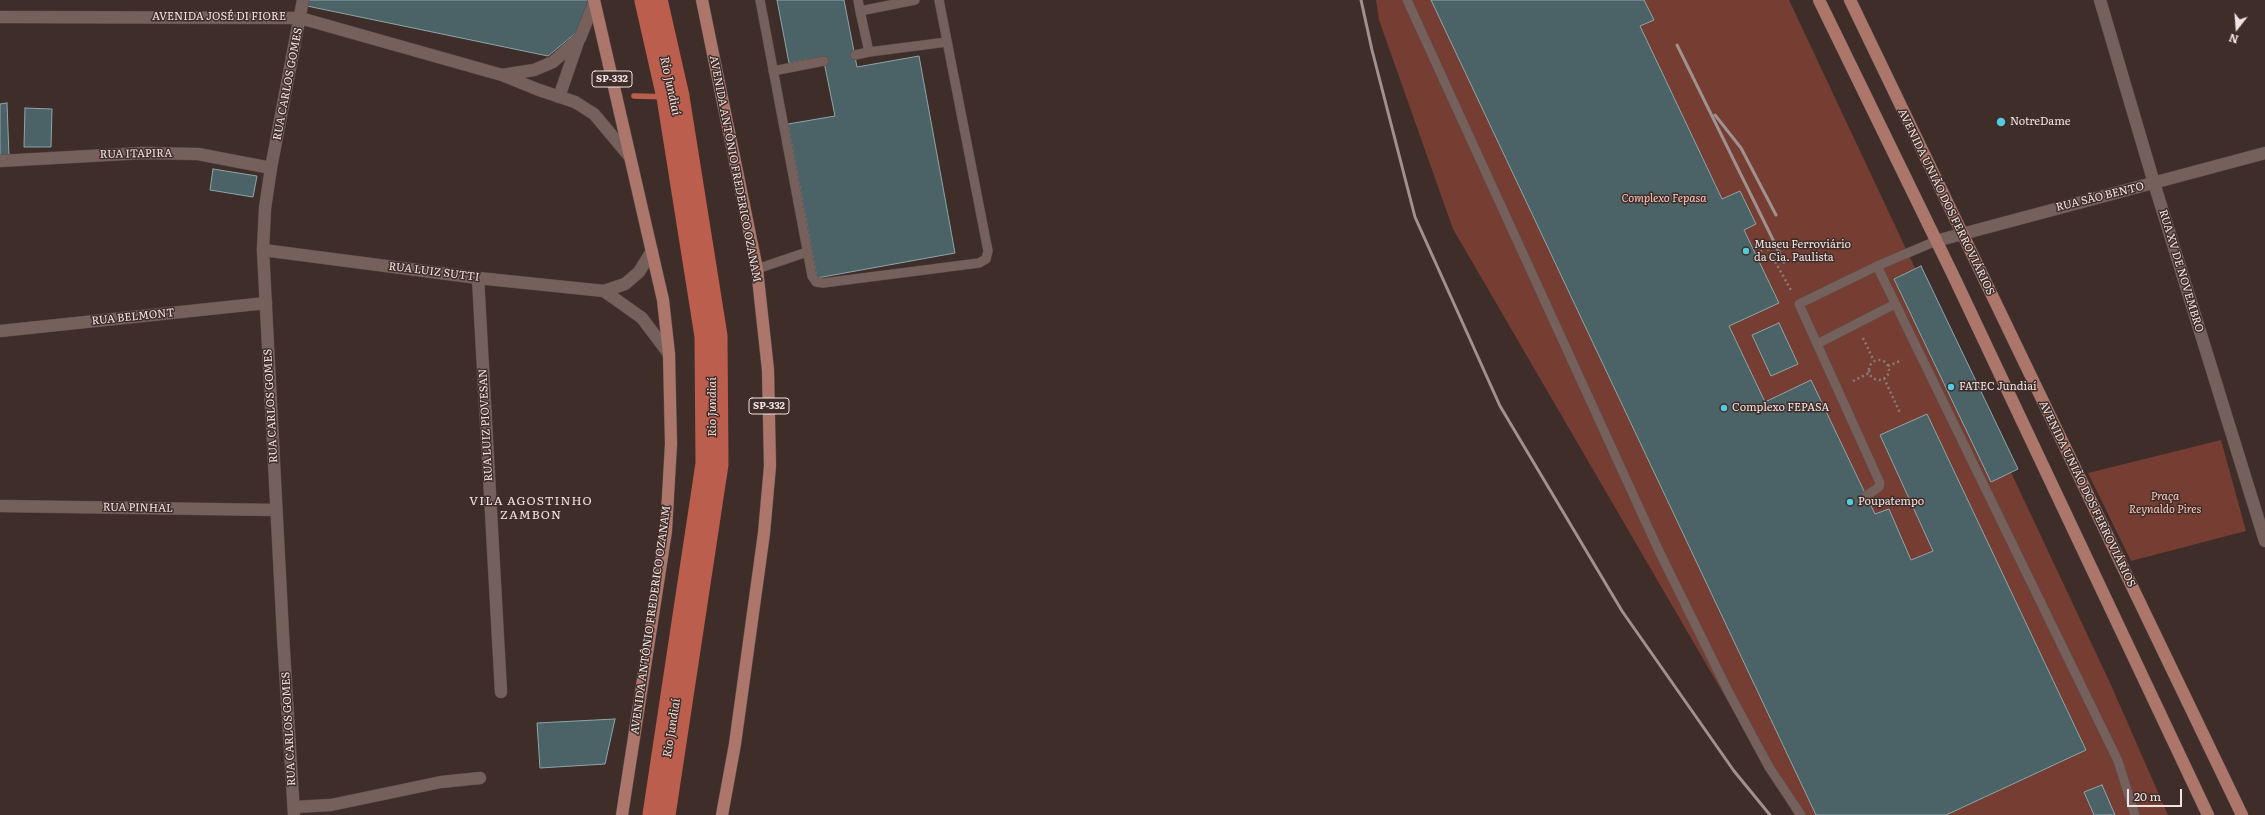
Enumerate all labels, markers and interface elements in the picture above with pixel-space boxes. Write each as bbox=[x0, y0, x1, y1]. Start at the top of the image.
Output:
north arrow bbox=[2217, 8, 2257, 48]
street label: AVENIDA JOSÉ DI FIORE bbox=[152, 10, 286, 24]
street label: RUA CARLOS GOMES bbox=[271, 27, 305, 141]
text: N bbox=[2227, 30, 2240, 48]
street label: AVENIDA ANTÔNIO FREDERICO OZANAM bbox=[707, 54, 763, 284]
water label: Rio Jundiaí bbox=[657, 55, 683, 117]
road number: SP-332 bbox=[592, 71, 632, 87]
street label: AVENIDA UNIÃO DOS FERROVIÁRIOS bbox=[1895, 107, 1997, 297]
place label: NotreDame bbox=[2010, 115, 2070, 129]
marker: NotreDame bbox=[1995, 116, 2007, 128]
street label: RUA ITAPIRA bbox=[100, 147, 172, 161]
street label: RUA SÃO BENTO bbox=[2055, 180, 2145, 214]
park label: Complexo Fepasa bbox=[1622, 192, 1706, 206]
street label: RUA XV DE NOVEMBRO bbox=[2156, 208, 2206, 334]
place label: Museu Ferroviário da Cia. Paulista bbox=[1754, 238, 1851, 264]
marker: Museu Ferroviário da Cia. Paulista bbox=[1741, 246, 1751, 256]
street label: RUA LUIZ SUTTI bbox=[388, 260, 480, 284]
street label: RUA BELMONT bbox=[91, 306, 175, 328]
street label: RUA CARLOS GOMES bbox=[261, 349, 281, 463]
street label: RUA LUIZ PIOVESAN bbox=[476, 368, 496, 482]
water label: Rio Jundiaí bbox=[705, 377, 719, 437]
place label: FATEC Jundiaí bbox=[1959, 380, 2037, 394]
marker: FATEC Jundiaí bbox=[1946, 382, 1956, 392]
road number: SP-332 bbox=[749, 398, 789, 414]
street label: AVENIDA UNIÃO DOS FERROVIÁRIOS bbox=[2036, 399, 2138, 589]
place label: Complexo FEPASA bbox=[1732, 401, 1829, 415]
marker: Complexo FEPASA bbox=[1719, 403, 1729, 413]
park label: Praça Reynaldo Pires bbox=[2129, 490, 2201, 516]
district label: VILA AGOSTINHO ZAMBON bbox=[469, 494, 593, 522]
place label: Poupatempo bbox=[1858, 495, 1924, 509]
marker: Poupatempo bbox=[1845, 497, 1855, 507]
street label: RUA PINHAL bbox=[103, 501, 173, 515]
street label: AVENIDA ANTÔNIO FREDERICO OZANAM bbox=[628, 505, 674, 735]
street label: RUA CARLOS GOMES bbox=[279, 672, 299, 786]
water label: Rio Jundiaí bbox=[660, 697, 684, 759]
scale bar bbox=[2129, 781, 2184, 807]
text: 20 m bbox=[2134, 787, 2161, 805]

